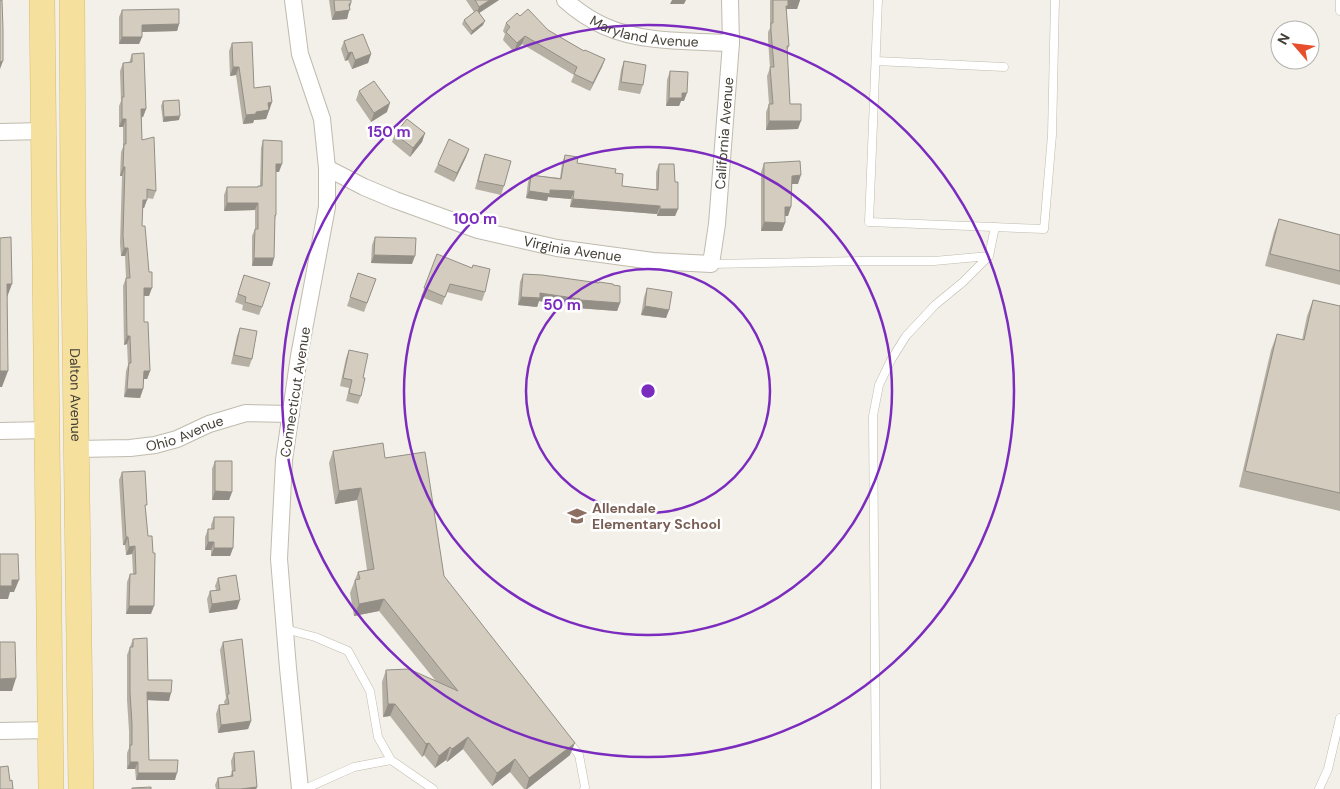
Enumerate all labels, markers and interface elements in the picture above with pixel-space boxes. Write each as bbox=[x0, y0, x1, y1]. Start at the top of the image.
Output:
street label: Maryland Avenue bbox=[587, 11, 699, 51]
north arrow bbox=[1270, 20, 1320, 70]
text: N bbox=[1273, 30, 1294, 48]
street label: California Avenue bbox=[711, 76, 737, 190]
text: 150 m bbox=[368, 122, 411, 142]
text: 100 m bbox=[453, 209, 497, 229]
street label: Virginia Avenue bbox=[522, 232, 623, 266]
text: 50 m bbox=[543, 295, 581, 315]
street label: Connecticut Avenue bbox=[276, 325, 314, 459]
street label: Dalton Avenue bbox=[66, 348, 85, 442]
centre of rings bbox=[639, 382, 657, 400]
street label: Ohio Avenue bbox=[145, 411, 226, 455]
place label: Allendale Elementary School bbox=[592, 499, 721, 533]
school or university icon: Allendale Elementary School bbox=[566, 505, 588, 527]

